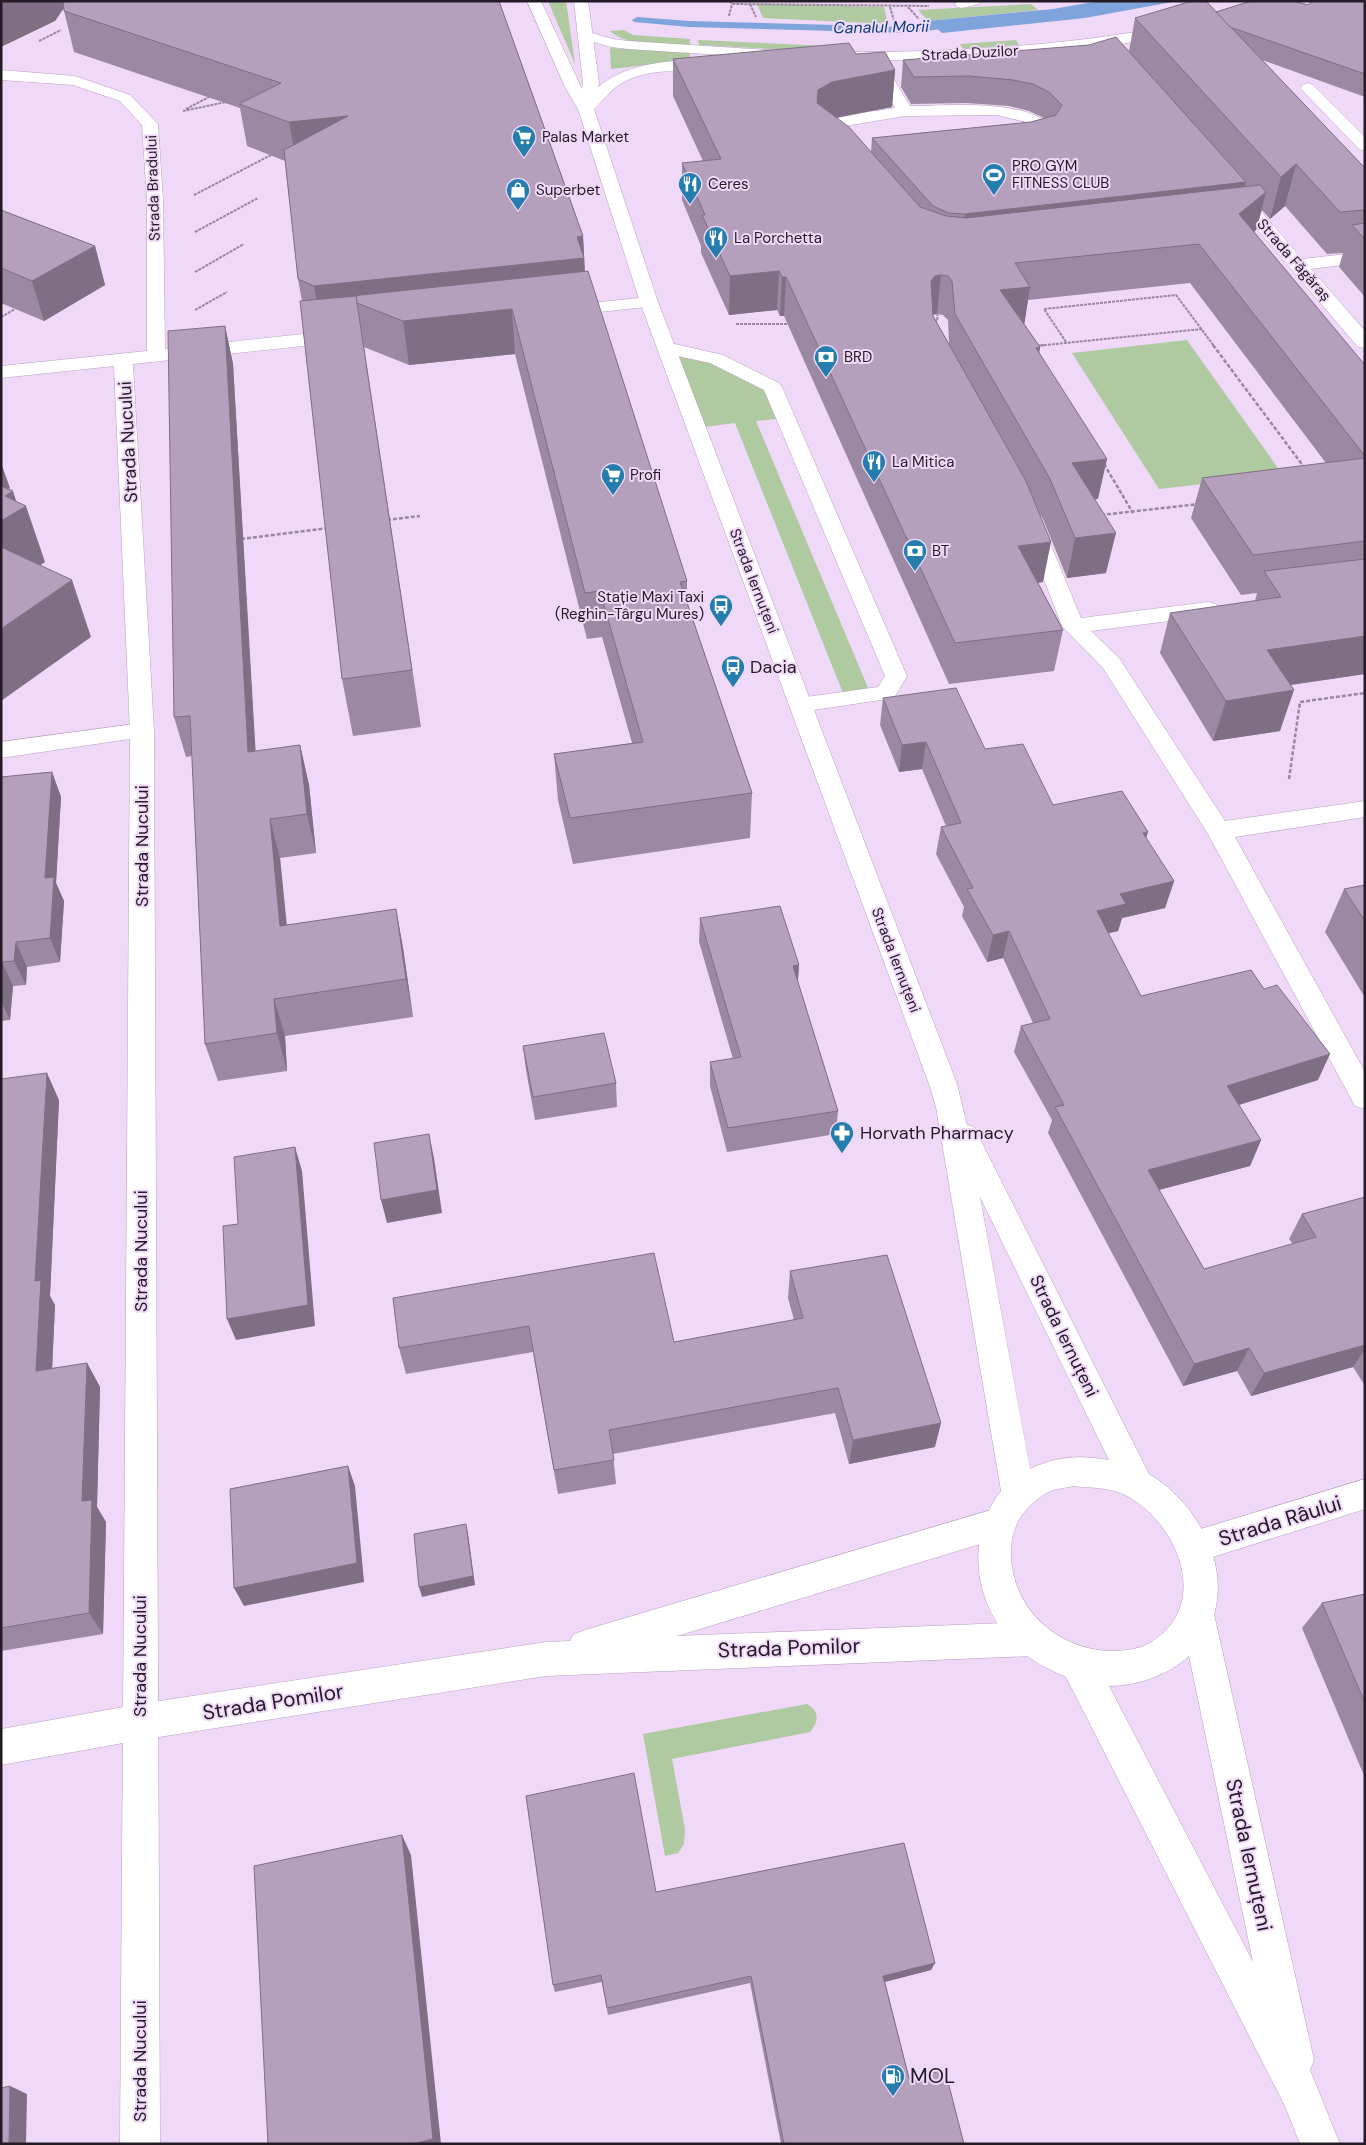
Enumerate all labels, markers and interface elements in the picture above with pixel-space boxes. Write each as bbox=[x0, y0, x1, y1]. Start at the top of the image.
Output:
water label: Canalul Morii bbox=[833, 16, 930, 38]
street label: Strada Duzilor bbox=[921, 40, 1019, 66]
supermarket icon: Palas Market bbox=[511, 124, 537, 158]
place label: Palas Market bbox=[542, 127, 629, 147]
street label: Strada Bradului bbox=[141, 135, 165, 241]
place label: PRO GYM FITNESS CLUB bbox=[1012, 156, 1109, 193]
sports icon: PRO GYM FITNESS CLUB bbox=[981, 162, 1007, 196]
restaurant icon: Ceres bbox=[677, 171, 703, 205]
place label: Ceres bbox=[708, 174, 749, 194]
shop icon: Superbet bbox=[505, 177, 531, 211]
place label: Superbet bbox=[536, 180, 600, 200]
street label: Strada Făgăraș bbox=[1253, 214, 1335, 306]
restaurant icon: La Porchetta bbox=[703, 225, 729, 259]
place label: La Porchetta bbox=[734, 228, 822, 248]
bank icon: BRD bbox=[813, 344, 839, 378]
place label: BRD bbox=[844, 347, 872, 367]
street label: Strada Nucului bbox=[113, 381, 143, 503]
restaurant icon: La Mitica bbox=[861, 449, 887, 483]
place label: La Mitica bbox=[892, 452, 955, 472]
supermarket icon: Profi bbox=[600, 462, 626, 496]
place label: Profi bbox=[630, 465, 661, 485]
street label: Strada Iernuțeni bbox=[725, 526, 783, 636]
bank icon: BT bbox=[902, 538, 928, 572]
place label: BT bbox=[932, 541, 949, 561]
place label: Stație Maxi Taxi (Reghin-Târgu Mures) bbox=[555, 587, 704, 624]
bus stop icon: Stație Maxi Taxi (Reghin-Târgu Mures) bbox=[708, 593, 734, 627]
bus stop icon: Dacia bbox=[720, 654, 746, 688]
place label: Dacia bbox=[750, 655, 797, 679]
street label: Strada Nucului bbox=[130, 785, 154, 907]
street label: Strada Iernuțeni bbox=[867, 905, 925, 1015]
pharmacy icon: Horvath Pharmacy bbox=[829, 1120, 855, 1154]
place label: Horvath Pharmacy bbox=[860, 1121, 1014, 1145]
street label: Strada Nucului bbox=[129, 1190, 153, 1312]
street label: Strada Iernuțeni bbox=[1024, 1271, 1104, 1401]
street label: Strada Râului bbox=[1215, 1489, 1345, 1553]
street label: Strada Nucului bbox=[128, 1595, 152, 1717]
street label: Strada Pomilor bbox=[717, 1632, 861, 1664]
street label: Strada Pomilor bbox=[200, 1677, 346, 1727]
street label: Strada Iernuțeni bbox=[1219, 1776, 1279, 1934]
street label: Strada Nucului bbox=[128, 2000, 152, 2122]
place label: MOL bbox=[910, 2062, 955, 2090]
fuel station icon: MOL bbox=[880, 2063, 906, 2097]

